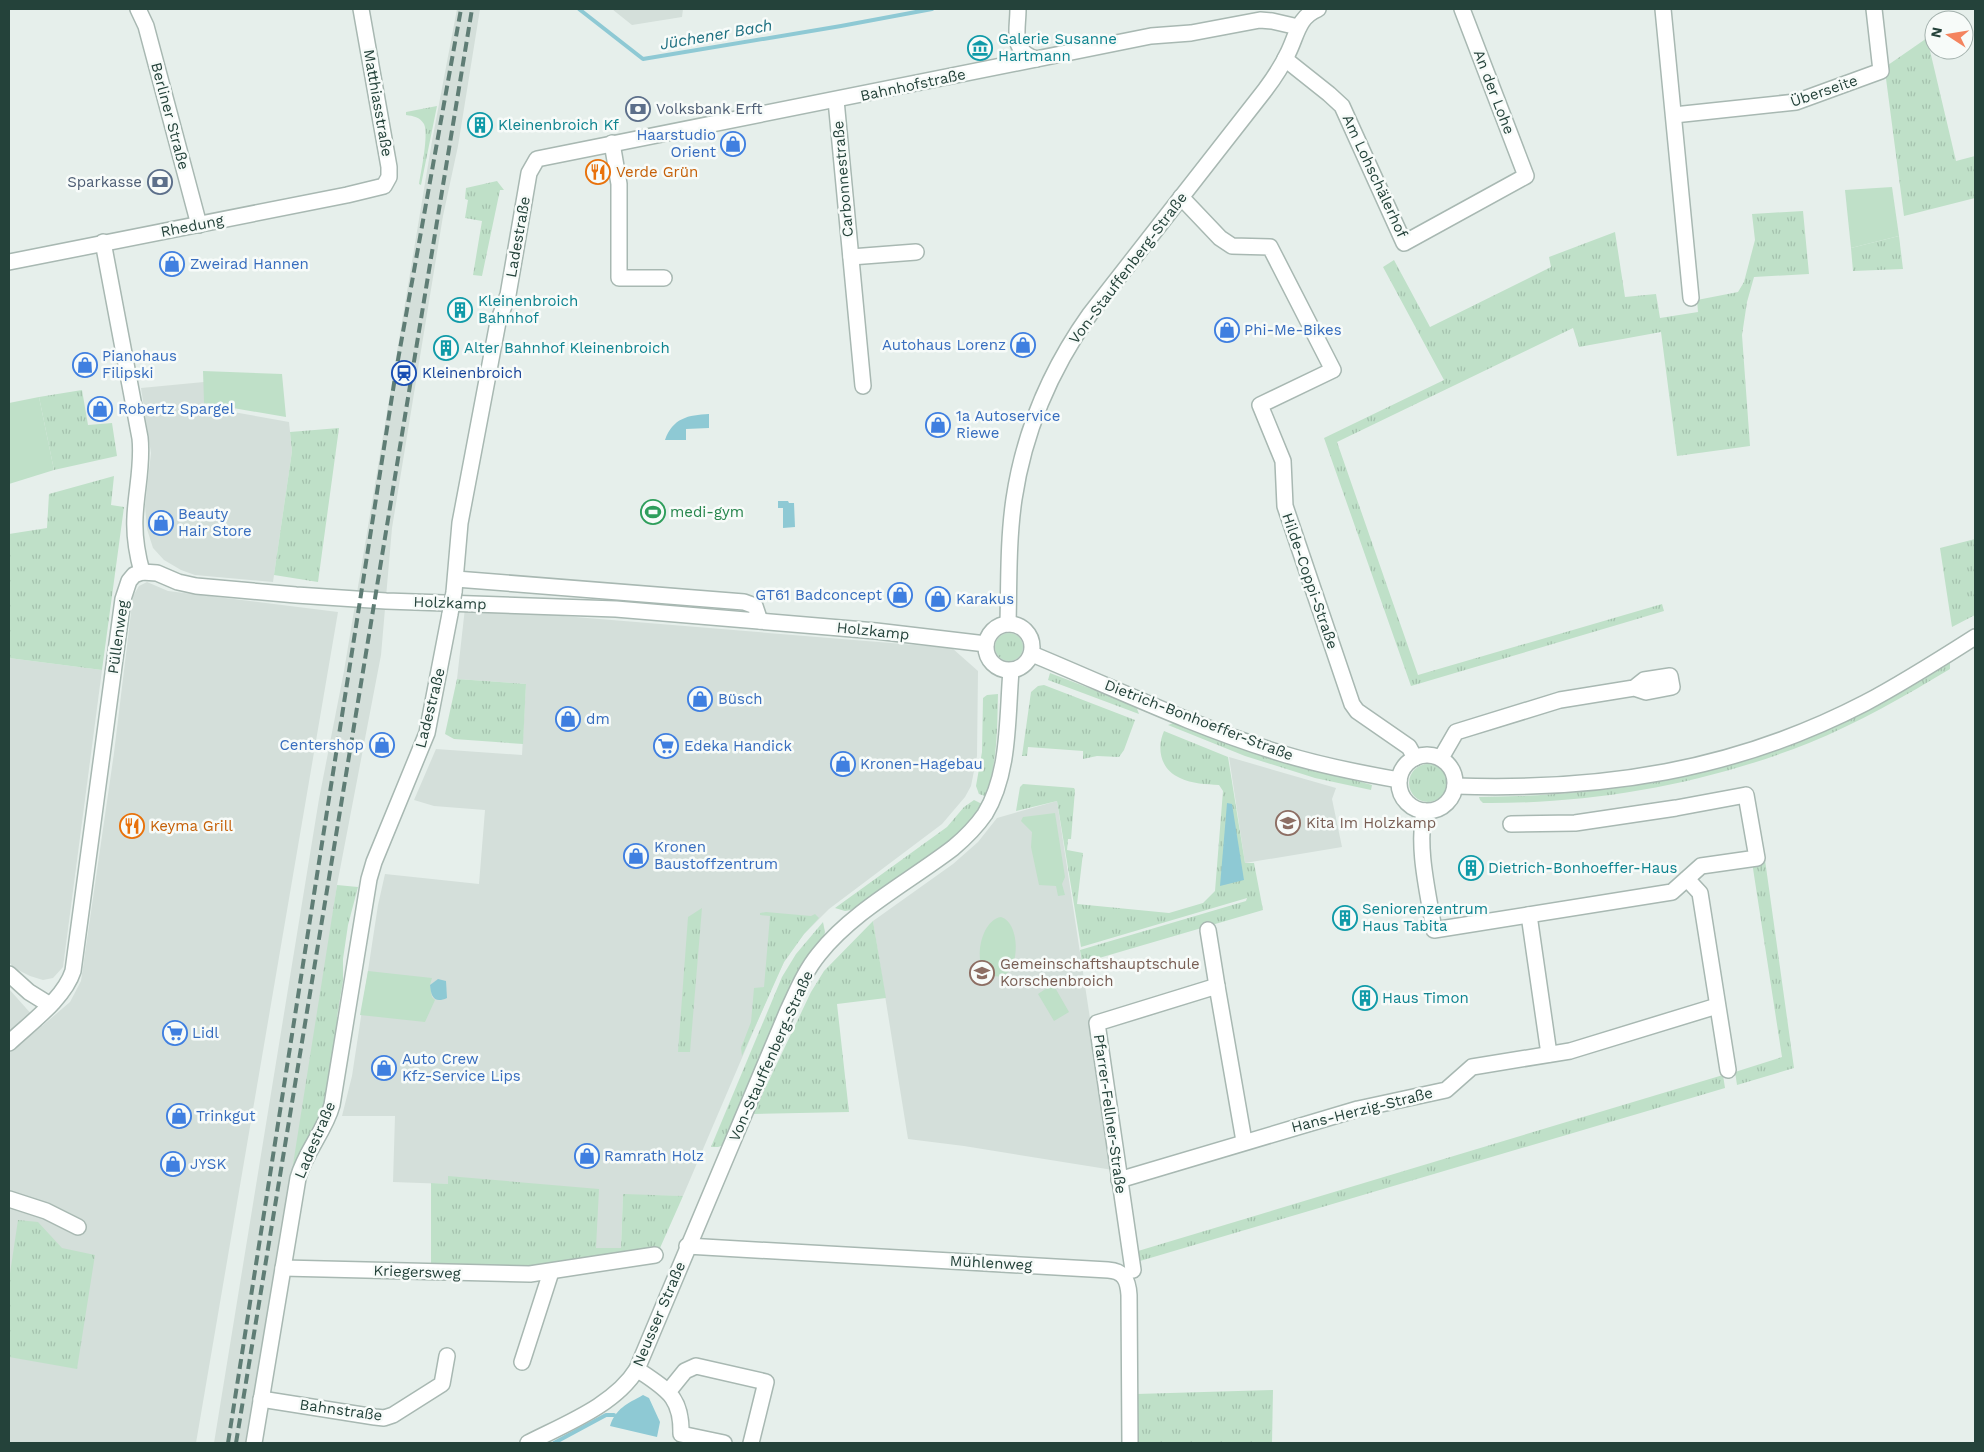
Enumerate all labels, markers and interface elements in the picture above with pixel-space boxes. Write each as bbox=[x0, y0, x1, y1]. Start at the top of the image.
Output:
north arrow bbox=[1924, 10, 1974, 60]
water label: Jüchener Bach bbox=[658, 15, 774, 54]
text: N bbox=[1927, 26, 1945, 39]
place label: Galerie Susanne Hartmann bbox=[998, 30, 1117, 65]
museum icon: Galerie Susanne Hartmann bbox=[967, 35, 993, 61]
street label: An der Lohe bbox=[1470, 47, 1518, 137]
street label: Matthiasstraße bbox=[360, 48, 396, 158]
street label: Berliner Straße bbox=[147, 60, 193, 172]
street label: Bahnhofstraße bbox=[859, 65, 967, 105]
street label: Überseite bbox=[1788, 71, 1860, 111]
bank icon: Volksbank Erft bbox=[625, 96, 651, 122]
place label: Volksbank Erft bbox=[656, 100, 763, 118]
building icon: Kleinenbroich Kf bbox=[467, 112, 493, 138]
street label: Am Lohschälerhof bbox=[1339, 112, 1411, 241]
place label: Kleinenbroich Kf bbox=[498, 116, 619, 134]
street label: Carbonnestraße bbox=[829, 120, 857, 238]
place label: Haarstudio Orient bbox=[636, 126, 717, 161]
shop icon: Haarstudio Orient bbox=[720, 131, 746, 157]
restaurant icon: Verde Grün bbox=[585, 159, 611, 185]
place label: Verde Grün bbox=[616, 163, 698, 181]
bank icon: Sparkasse bbox=[147, 169, 173, 195]
place label: Sparkasse bbox=[67, 173, 142, 191]
street label: Von-Stauffenberg-Straße bbox=[1065, 189, 1191, 347]
street label: Ladestraße bbox=[502, 195, 534, 279]
street label: Rhedung bbox=[159, 211, 225, 241]
shop icon: Zweirad Hannen bbox=[159, 251, 185, 277]
place label: Zweirad Hannen bbox=[190, 255, 309, 273]
place label: Kleinenbroich Bahnhof bbox=[478, 292, 578, 327]
building icon: Kleinenbroich Bahnhof bbox=[447, 297, 473, 323]
shop icon: Phi-Me-Bikes bbox=[1214, 317, 1240, 343]
place label: Phi-Me-Bikes bbox=[1244, 321, 1342, 339]
shop icon: Autohaus Lorenz bbox=[1010, 332, 1036, 358]
building icon: Alter Bahnhof Kleinenbroich bbox=[433, 335, 459, 361]
place label: Autohaus Lorenz bbox=[882, 336, 1006, 354]
place label: Alter Bahnhof Kleinenbroich bbox=[464, 339, 670, 357]
place label: Pianohaus Filipski bbox=[102, 347, 177, 382]
shop icon: Pianohaus Filipski bbox=[72, 352, 98, 378]
station icon: Kleinenbroich bbox=[391, 360, 417, 386]
place label: Kleinenbroich bbox=[422, 364, 522, 382]
shop icon: Robertz Spargel bbox=[87, 396, 113, 422]
place label: Robertz Spargel bbox=[118, 400, 235, 418]
place label: 1a Autoservice Riewe bbox=[956, 407, 1060, 442]
shop icon: 1a Autoservice Riewe bbox=[925, 412, 951, 438]
sports icon: medi-gym bbox=[640, 499, 666, 525]
place label: medi-gym bbox=[670, 503, 744, 521]
place label: Beauty Hair Store bbox=[178, 505, 252, 540]
shop icon: Beauty Hair Store bbox=[148, 510, 174, 536]
street label: Hilde-Coppi-Straße bbox=[1278, 511, 1342, 651]
shop icon: GT61 Badconcept bbox=[887, 582, 913, 608]
place label: GT61 Badconcept bbox=[755, 586, 883, 604]
shop icon: Karakus bbox=[925, 586, 951, 612]
place label: Karakus bbox=[956, 590, 1014, 608]
street label: Holzkamp bbox=[413, 593, 487, 613]
street label: Püllenweg bbox=[104, 599, 132, 675]
street label: Holzkamp bbox=[836, 618, 910, 644]
street label: Ladestraße bbox=[411, 666, 449, 750]
street label: Dietrich-Bonhoeffer-Straße bbox=[1102, 676, 1296, 764]
shop icon: Büsch bbox=[687, 686, 713, 712]
place label: Büsch bbox=[718, 690, 763, 708]
shop icon: dm bbox=[555, 706, 581, 732]
place label: dm bbox=[586, 710, 610, 728]
shop icon: Centershop bbox=[369, 732, 395, 758]
supermarket icon: Edeka Handick bbox=[653, 733, 679, 759]
place label: Centershop bbox=[280, 736, 364, 754]
place label: Edeka Handick bbox=[684, 737, 792, 755]
shop icon: Kronen-Hagebau bbox=[830, 751, 856, 777]
place label: Kronen-Hagebau bbox=[860, 755, 983, 773]
school or university icon: Kita Im Holzkamp bbox=[1275, 810, 1301, 836]
restaurant icon: Keyma Grill bbox=[119, 813, 145, 839]
place label: Kita Im Holzkamp bbox=[1306, 814, 1436, 832]
place label: Keyma Grill bbox=[150, 817, 233, 835]
place label: Kronen Baustoffzentrum bbox=[654, 838, 778, 873]
shop icon: Kronen Baustoffzentrum bbox=[623, 843, 649, 869]
building icon: Dietrich-Bonhoeffer-Haus bbox=[1458, 855, 1484, 881]
place label: Dietrich-Bonhoeffer-Haus bbox=[1488, 859, 1677, 877]
place label: Seniorenzentrum Haus Tabita bbox=[1362, 900, 1488, 935]
building icon: Seniorenzentrum Haus Tabita bbox=[1332, 905, 1358, 931]
place label: Gemeinschaftshauptschule Korschenbroich bbox=[1000, 955, 1200, 990]
school or university icon: Gemeinschaftshauptschule Korschenbroich bbox=[969, 960, 995, 986]
street label: Von-Stauffenberg-Straße bbox=[725, 968, 817, 1144]
building icon: Haus Timon bbox=[1352, 985, 1378, 1011]
place label: Haus Timon bbox=[1382, 989, 1469, 1007]
supermarket icon: Lidl bbox=[162, 1020, 188, 1046]
place label: Lidl bbox=[192, 1024, 219, 1042]
street label: Pfarrer-Fellner-Straße bbox=[1090, 1033, 1130, 1195]
place label: Auto Crew Kfz-Service Lips bbox=[402, 1050, 521, 1085]
shop icon: Auto Crew Kfz-Service Lips bbox=[371, 1055, 397, 1081]
street label: Hans-Herzig-Straße bbox=[1289, 1084, 1435, 1136]
street label: Ladestraße bbox=[291, 1099, 339, 1181]
shop icon: Trinkgut bbox=[166, 1103, 192, 1129]
place label: Trinkgut bbox=[196, 1107, 256, 1125]
shop icon: Ramrath Holz bbox=[574, 1143, 600, 1169]
place label: Ramrath Holz bbox=[604, 1147, 704, 1165]
shop icon: JYSK bbox=[160, 1151, 186, 1177]
place label: JYSK bbox=[190, 1155, 226, 1173]
street label: Mühlenweg bbox=[949, 1252, 1033, 1274]
street label: Neusser Straße bbox=[629, 1259, 689, 1369]
street label: Kriegersweg bbox=[373, 1261, 461, 1283]
street label: Bahnstraße bbox=[298, 1395, 384, 1425]

